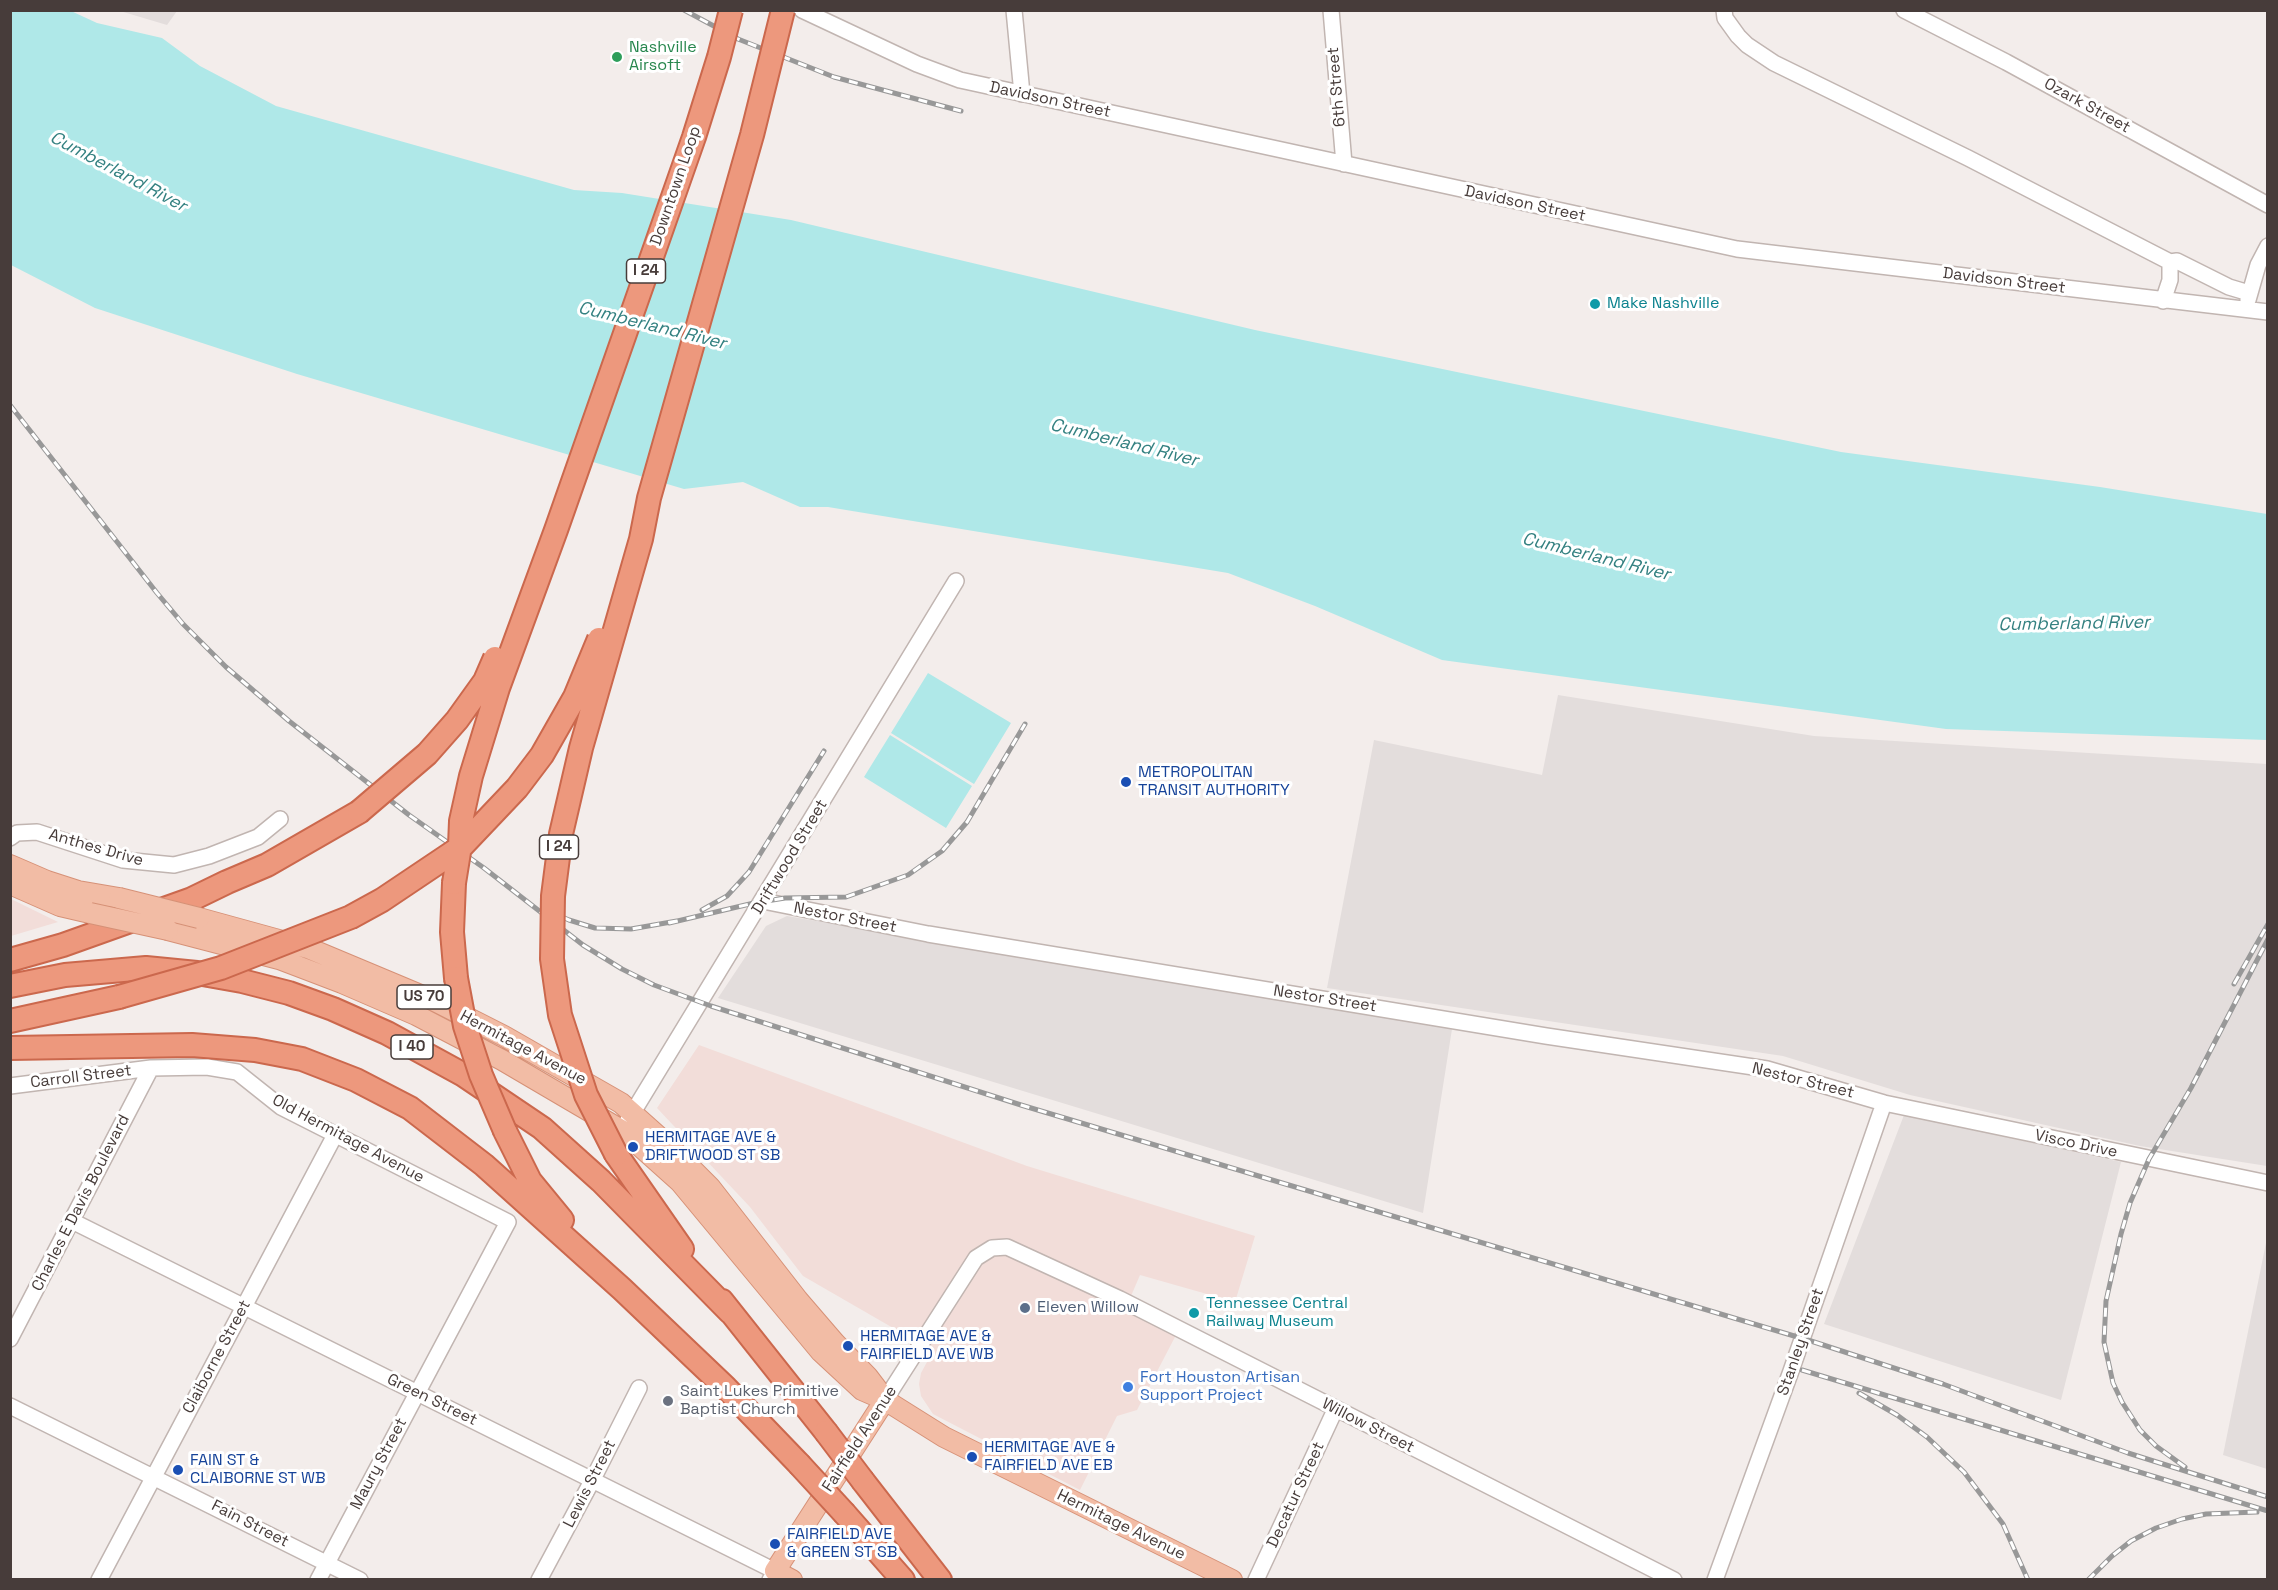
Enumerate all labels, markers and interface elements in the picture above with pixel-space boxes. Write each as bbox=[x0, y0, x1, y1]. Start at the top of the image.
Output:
place label: Nashville Airsoft bbox=[629, 38, 697, 76]
street label: 6th Street bbox=[1324, 46, 1350, 128]
marker: Nashville Airsoft bbox=[610, 50, 624, 64]
street label: Ozark Street bbox=[2040, 74, 2134, 138]
street label: Davidson Street bbox=[988, 78, 1112, 122]
street label: Downtown Loop bbox=[647, 124, 705, 248]
water label: Cumberland River bbox=[46, 127, 190, 217]
street label: Davidson Street bbox=[1463, 182, 1587, 226]
road number: I 24 bbox=[626, 259, 666, 283]
street label: Davidson Street bbox=[1942, 264, 2066, 298]
place label: Make Nashville bbox=[1607, 294, 1719, 314]
water label: Cumberland River bbox=[576, 297, 728, 355]
marker: Make Nashville bbox=[1588, 297, 1602, 311]
water label: Cumberland River bbox=[1048, 414, 1200, 472]
water label: Cumberland River bbox=[1520, 528, 1672, 586]
water label: Cumberland River bbox=[1998, 612, 2150, 636]
place label: METROPOLITAN TRANSIT AUTHORITY bbox=[1138, 763, 1290, 801]
marker: METROPOLITAN TRANSIT AUTHORITY bbox=[1119, 775, 1133, 789]
street label: Driftwood Street bbox=[748, 796, 832, 918]
street label: Anthes Drive bbox=[47, 825, 145, 871]
road number: I 24 bbox=[540, 835, 578, 859]
street label: Nestor Street bbox=[792, 899, 898, 937]
street label: Nestor Street bbox=[1272, 981, 1378, 1017]
road number: US 70 bbox=[397, 985, 451, 1009]
street label: Hermitage Avenue bbox=[457, 1007, 589, 1089]
road number: I 40 bbox=[391, 1035, 433, 1059]
street label: Nestor Street bbox=[1750, 1059, 1856, 1103]
street label: Carroll Street bbox=[29, 1061, 133, 1093]
street label: Old Hermitage Avenue bbox=[269, 1091, 427, 1187]
street label: Charles E Davis Boulevard bbox=[28, 1111, 134, 1295]
street label: Visco Drive bbox=[2033, 1126, 2119, 1162]
place label: HERMITAGE AVE & DRIFTWOOD ST SB bbox=[645, 1128, 780, 1166]
marker: HERMITAGE AVE & DRIFTWOOD ST SB bbox=[626, 1140, 640, 1154]
street label: Stanley Street bbox=[1774, 1286, 1828, 1398]
place label: Tennessee Central Railway Museum bbox=[1206, 1294, 1348, 1332]
street label: Claiborne Street bbox=[179, 1297, 255, 1417]
place label: Eleven Willow bbox=[1037, 1298, 1139, 1318]
marker: Eleven Willow bbox=[1018, 1301, 1032, 1315]
marker: Tennessee Central Railway Museum bbox=[1187, 1306, 1201, 1320]
place label: HERMITAGE AVE & FAIRFIELD AVE WB bbox=[860, 1327, 994, 1365]
marker: HERMITAGE AVE & FAIRFIELD AVE WB bbox=[841, 1339, 855, 1353]
place label: Fort Houston Artisan Support Project bbox=[1140, 1368, 1300, 1406]
street label: Green Street bbox=[384, 1370, 480, 1430]
marker: Fort Houston Artisan Support Project bbox=[1121, 1380, 1135, 1394]
place label: Saint Lukes Primitive Baptist Church bbox=[680, 1382, 839, 1420]
street label: Fairfield Avenue bbox=[819, 1382, 901, 1496]
marker: Saint Lukes Primitive Baptist Church bbox=[661, 1394, 675, 1408]
street label: Willow Street bbox=[1319, 1394, 1417, 1458]
street label: Maury Street bbox=[347, 1415, 411, 1513]
street label: Lewis Street bbox=[560, 1437, 620, 1531]
place label: HERMITAGE AVE & FAIRFIELD AVE EB bbox=[984, 1438, 1115, 1476]
street label: Decatur Street bbox=[1263, 1439, 1329, 1551]
marker: HERMITAGE AVE & FAIRFIELD AVE EB bbox=[965, 1450, 979, 1464]
place label: FAIN ST & CLAIBORNE ST WB bbox=[190, 1451, 326, 1489]
marker: FAIN ST & CLAIBORNE ST WB bbox=[171, 1463, 185, 1477]
street label: Hermitage Avenue bbox=[1054, 1486, 1188, 1564]
street label: Fain Street bbox=[208, 1496, 292, 1552]
place label: FAIRFIELD AVE & GREEN ST SB bbox=[787, 1525, 897, 1563]
marker: FAIRFIELD AVE & GREEN ST SB bbox=[768, 1537, 782, 1551]

